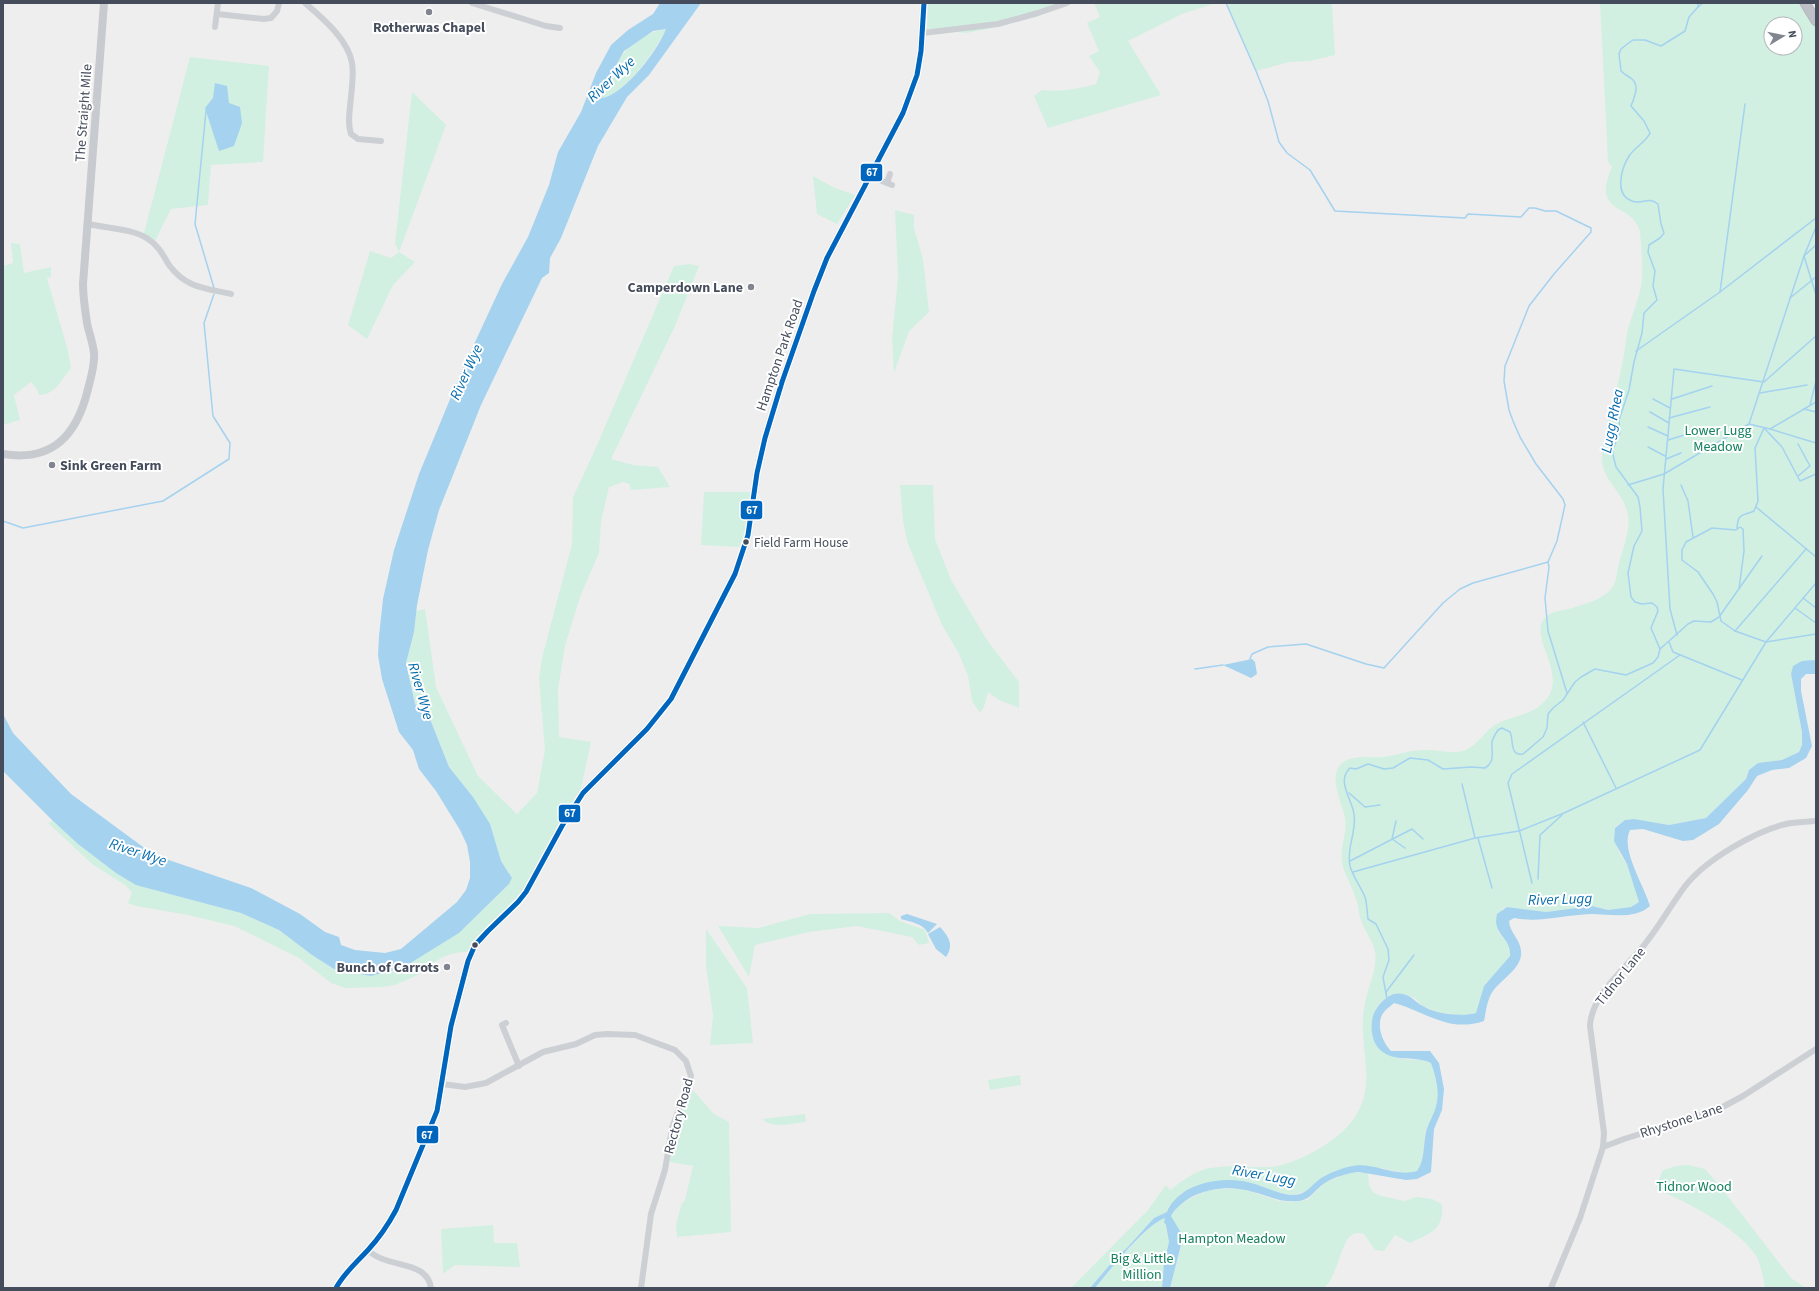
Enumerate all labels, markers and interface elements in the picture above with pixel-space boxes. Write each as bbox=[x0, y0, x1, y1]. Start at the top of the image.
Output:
marker: Rotherwas Chapel bbox=[424, 7, 434, 17]
north arrow bbox=[1763, 16, 1803, 56]
place label: Rotherwas Chapel bbox=[373, 18, 485, 38]
text: N bbox=[1784, 29, 1800, 39]
water label: River Wye bbox=[583, 52, 640, 107]
street label: The Straight Mile bbox=[71, 63, 97, 163]
line badge: 67 bbox=[860, 163, 883, 182]
text: 67 bbox=[866, 165, 878, 180]
place label: Camperdown Lane bbox=[628, 278, 743, 298]
marker: Camperdown Lane bbox=[746, 282, 756, 292]
street label: Hampton Park Road bbox=[751, 297, 808, 414]
water label: River Wye bbox=[445, 341, 488, 403]
water label: Lugg Rhea bbox=[1596, 387, 1629, 455]
park label: Lower Lugg Meadow bbox=[1684, 421, 1752, 457]
place label: Sink Green Farm bbox=[60, 456, 162, 476]
marker: Sink Green Farm bbox=[47, 460, 57, 470]
line badge: 67 bbox=[740, 500, 763, 520]
text: 67 bbox=[746, 503, 758, 518]
place label: Field Farm House bbox=[754, 534, 848, 552]
marker: Field Farm House bbox=[741, 537, 751, 547]
water label: River Wye bbox=[402, 660, 439, 722]
line badge: 67 bbox=[558, 804, 581, 823]
text: 67 bbox=[564, 806, 576, 821]
water label: River Wye bbox=[107, 833, 169, 872]
water label: River Lugg bbox=[1527, 888, 1593, 911]
unlabelled marker bbox=[470, 940, 480, 950]
street label: Tidnor Lane bbox=[1591, 943, 1651, 1010]
place label: Bunch of Carrots bbox=[337, 958, 439, 978]
marker: Bunch of Carrots bbox=[442, 962, 452, 972]
street label: Rectory Road bbox=[659, 1076, 699, 1156]
street label: Rhystone Lane bbox=[1637, 1098, 1725, 1144]
line badge: 67 bbox=[416, 1125, 439, 1144]
text: 67 bbox=[421, 1128, 433, 1143]
water label: River Lugg bbox=[1230, 1160, 1297, 1191]
park label: Tidnor Wood bbox=[1656, 1177, 1732, 1197]
park label: Hampton Meadow bbox=[1178, 1229, 1286, 1249]
park label: Big & Little Million bbox=[1111, 1249, 1173, 1285]

